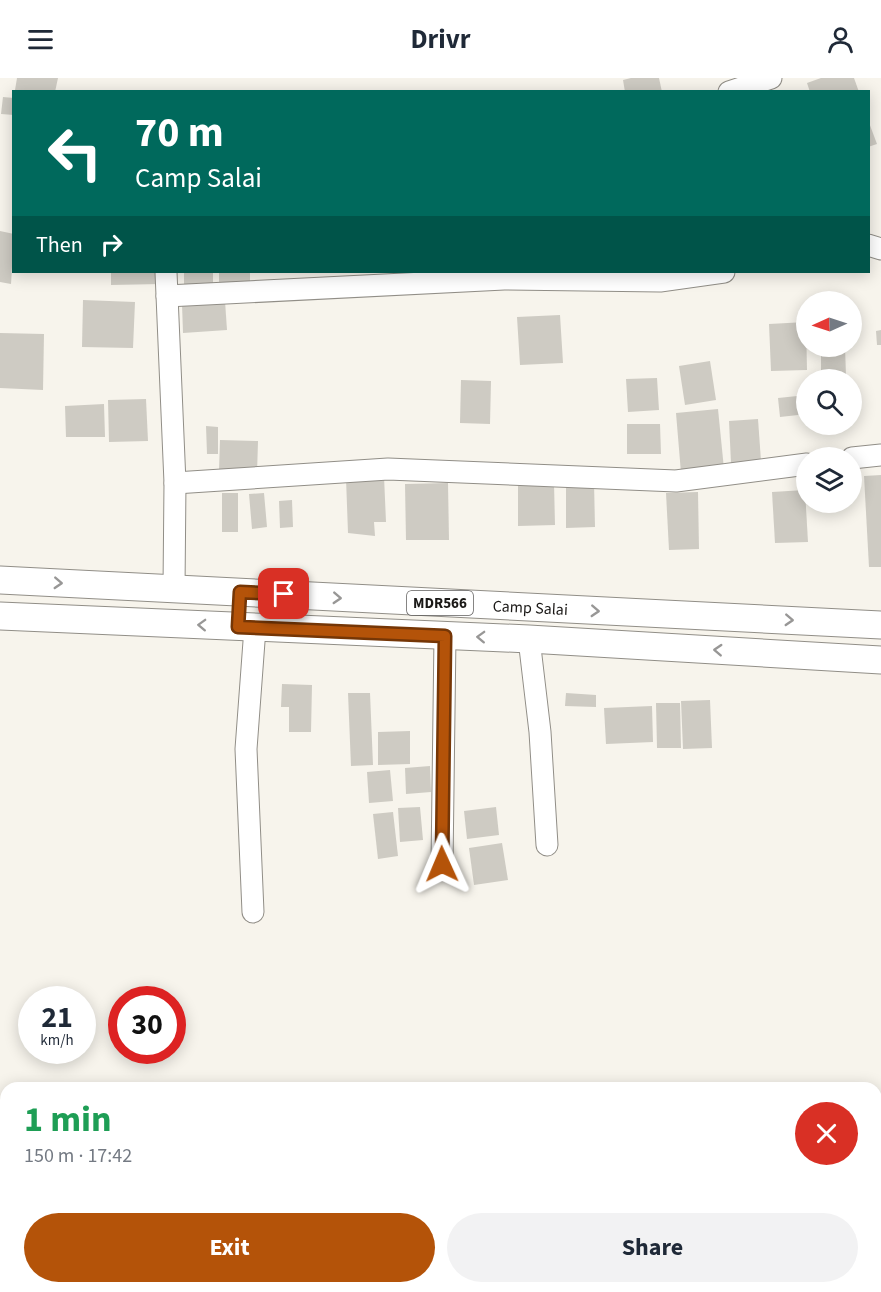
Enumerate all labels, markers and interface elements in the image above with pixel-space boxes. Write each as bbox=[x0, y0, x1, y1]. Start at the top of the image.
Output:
text: Drivr bbox=[410, 20, 471, 59]
icon: menu bbox=[24, 23, 57, 56]
icon: person bbox=[824, 23, 857, 56]
text: 70 m bbox=[135, 103, 224, 163]
icon: left bbox=[36, 114, 114, 192]
text: Camp Salai bbox=[135, 159, 262, 198]
icon: right bbox=[95, 228, 128, 261]
text: Then bbox=[36, 229, 83, 261]
north arrow bbox=[796, 291, 862, 357]
map controls bbox=[796, 291, 862, 513]
button: search bbox=[796, 369, 862, 435]
button: layers bbox=[796, 447, 862, 513]
pin bbox=[258, 568, 309, 619]
one-way arrow bbox=[54, 576, 63, 589]
icon: arrive bbox=[267, 577, 300, 610]
one-way arrow bbox=[333, 591, 342, 604]
road number: MDR566 bbox=[407, 591, 473, 615]
street label: Camp Salai bbox=[492, 595, 568, 621]
one-way arrow bbox=[590, 605, 599, 618]
one-way arrow bbox=[785, 614, 794, 627]
one-way arrow bbox=[198, 619, 207, 632]
one-way arrow bbox=[477, 631, 486, 644]
one-way arrow bbox=[713, 644, 722, 657]
position arrow bbox=[410, 832, 474, 896]
speed limit sign: 30 bbox=[108, 986, 186, 1064]
text: 21 bbox=[41, 996, 73, 1039]
text: km/h bbox=[40, 1030, 74, 1051]
text: 1 min bbox=[24, 1094, 112, 1145]
button: close bbox=[795, 1102, 858, 1165]
text: 150 m · 17:42 bbox=[24, 1142, 132, 1170]
button: Exit bbox=[24, 1213, 435, 1282]
button: Share bbox=[447, 1213, 858, 1282]

